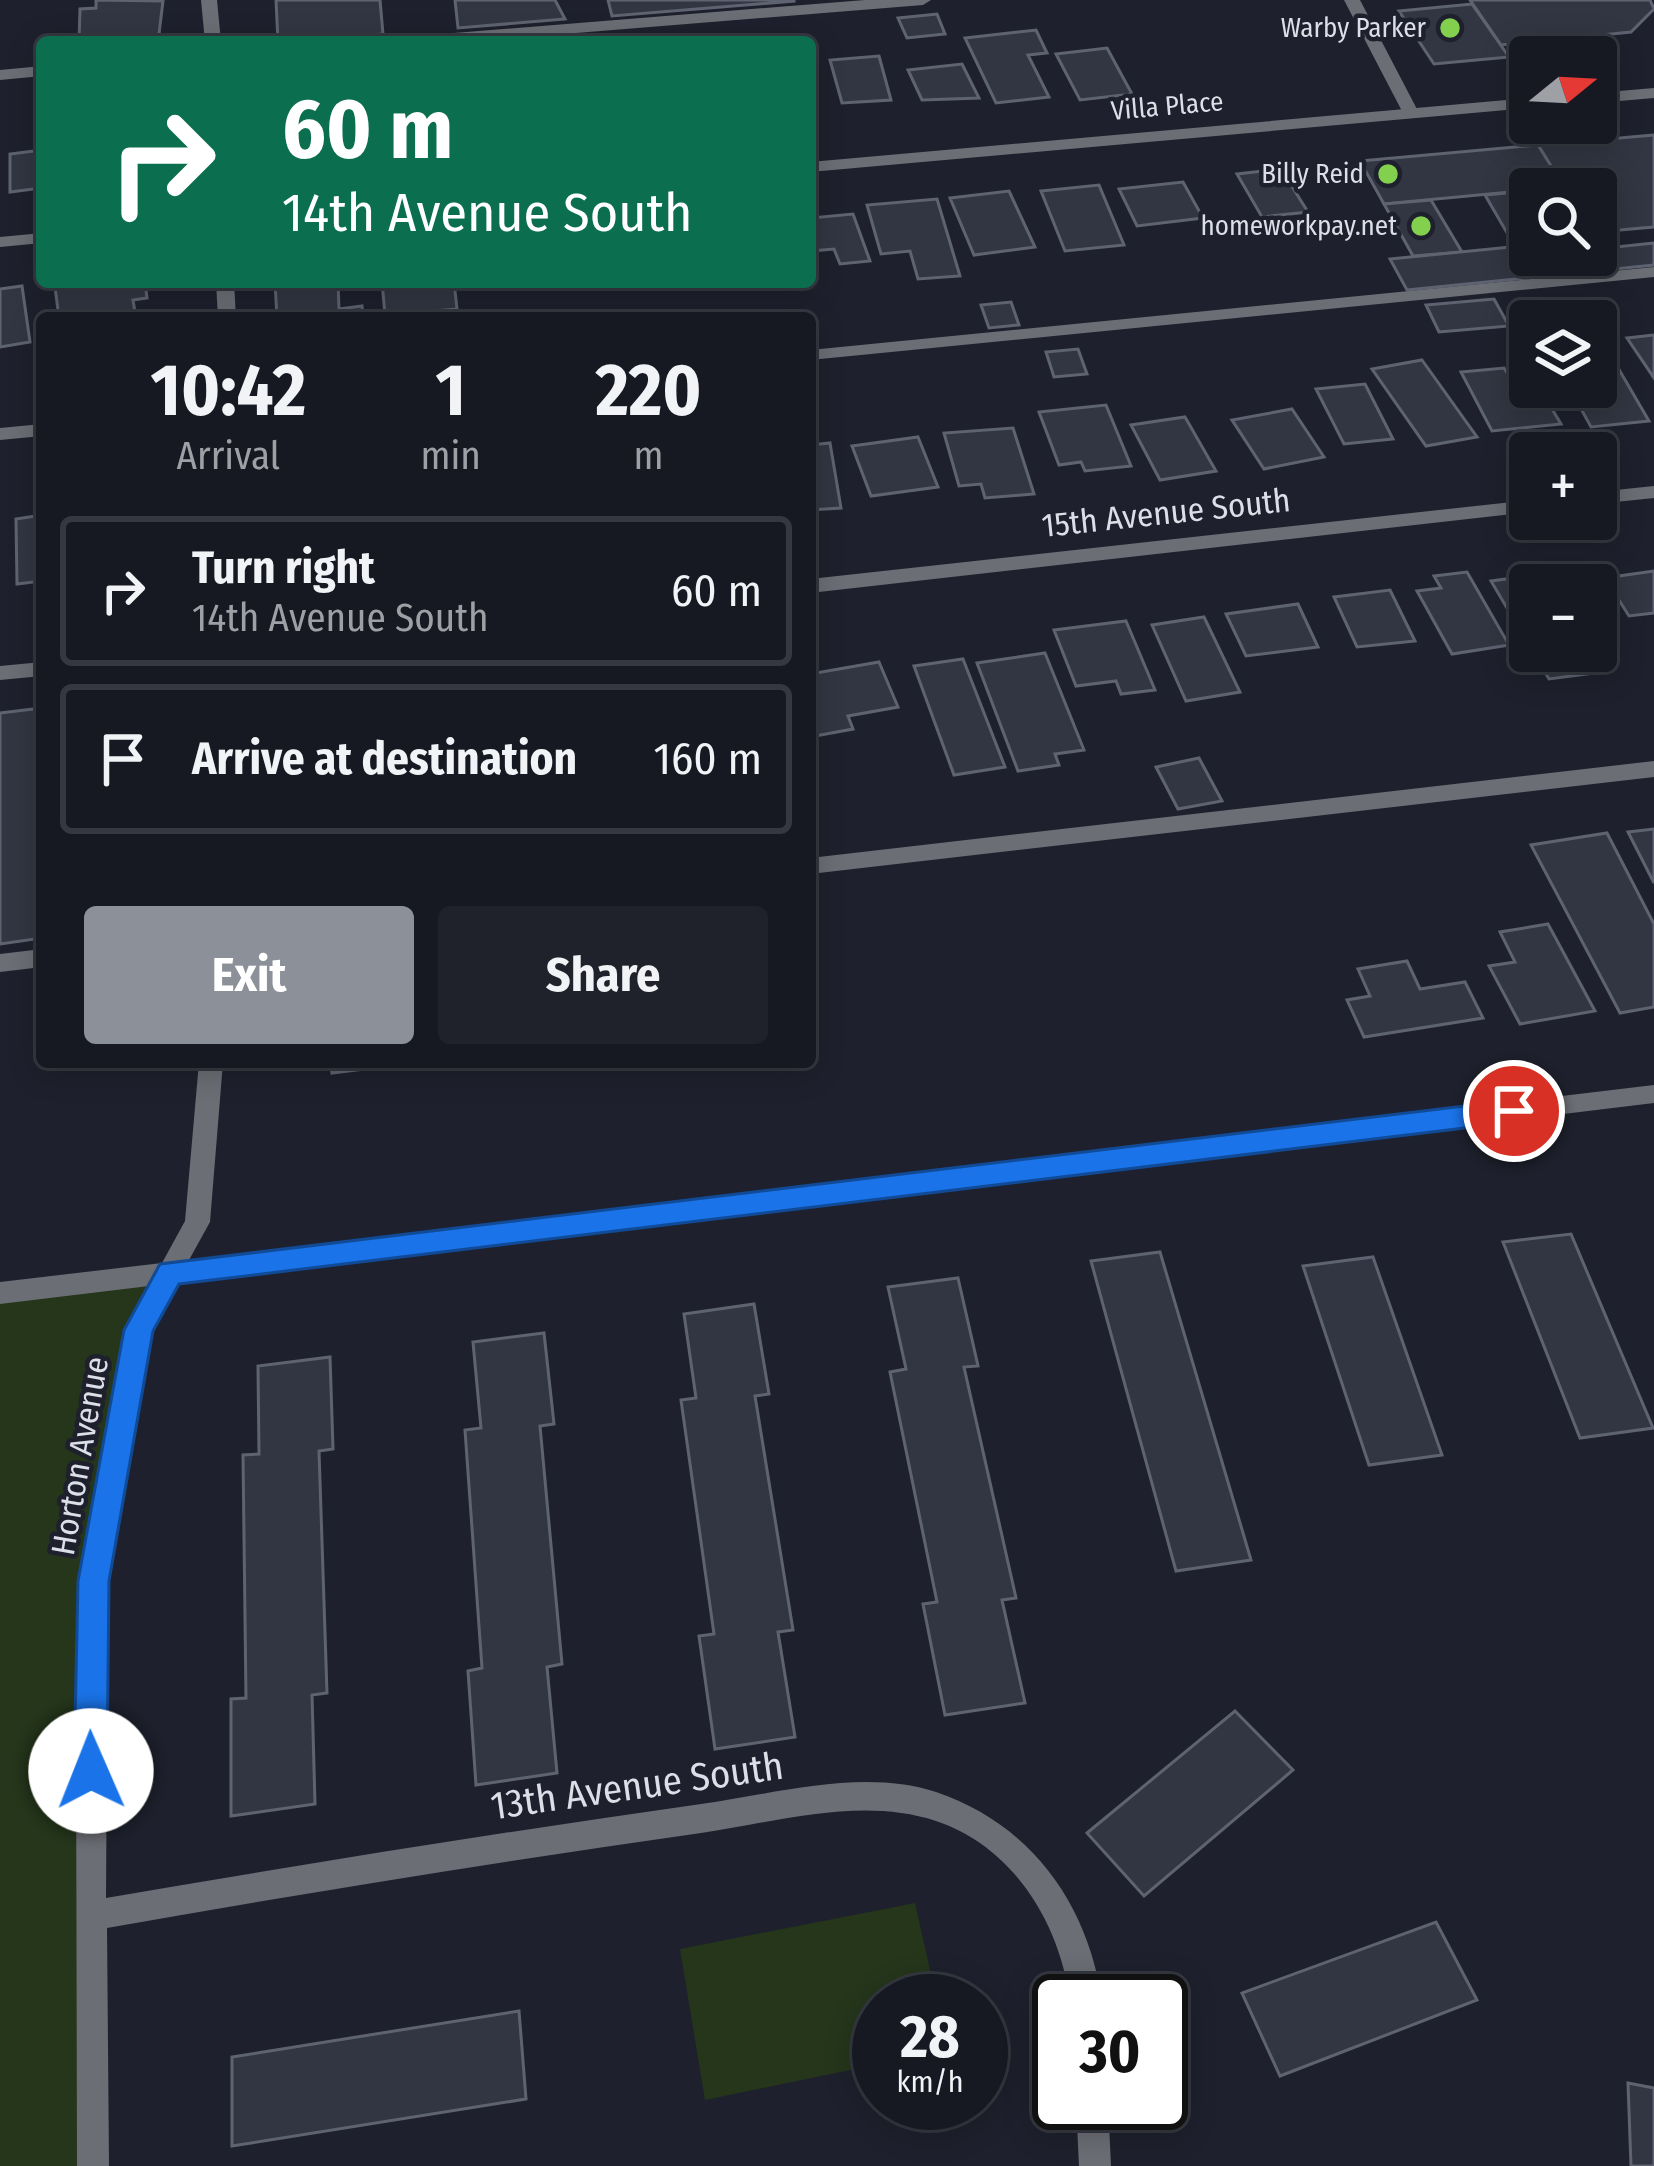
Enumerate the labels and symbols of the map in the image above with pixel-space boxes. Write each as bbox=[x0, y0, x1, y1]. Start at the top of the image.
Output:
place label: Warby Parker bbox=[1281, 12, 1427, 44]
marker: Warby Parker bbox=[1437, 15, 1463, 41]
north arrow bbox=[1509, 36, 1617, 144]
street label: Villa Place bbox=[1109, 85, 1225, 127]
place label: Billy Reid bbox=[1261, 158, 1364, 190]
marker: Billy Reid bbox=[1375, 161, 1401, 187]
place label: homeworkpay.net bbox=[1201, 210, 1397, 242]
marker: homeworkpay.net bbox=[1408, 213, 1434, 239]
street label: 15th Avenue South bbox=[1040, 480, 1292, 546]
pin bbox=[1463, 1060, 1565, 1162]
street label: Horton Avenue bbox=[43, 1354, 117, 1558]
position arrow bbox=[28, 1708, 154, 1834]
street label: 13th Avenue South bbox=[488, 1743, 786, 1829]
speed limit sign: 30 bbox=[1032, 1974, 1188, 2130]

